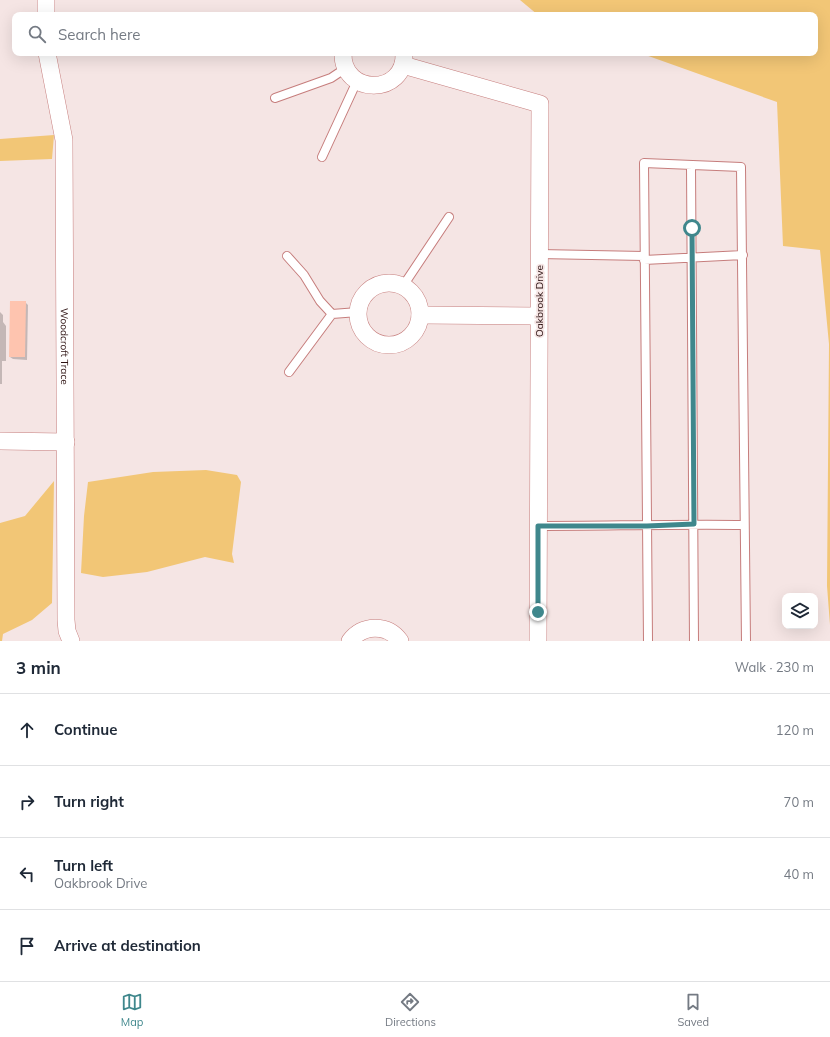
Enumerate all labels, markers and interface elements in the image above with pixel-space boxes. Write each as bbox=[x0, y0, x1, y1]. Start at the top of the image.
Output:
search box bbox=[12, 12, 818, 56]
icon: search bbox=[26, 23, 48, 45]
text: Search here bbox=[58, 25, 140, 44]
route start bbox=[683, 219, 701, 237]
street label: Oakbrook Drive bbox=[533, 265, 546, 337]
street label: Woodcroft Trace bbox=[58, 308, 71, 385]
map controls bbox=[782, 593, 818, 629]
button: layers bbox=[782, 593, 818, 629]
route end bbox=[529, 603, 547, 621]
text: 3 min bbox=[16, 657, 61, 678]
text: Walk · 230 m bbox=[735, 659, 814, 675]
icon: ahead bbox=[16, 719, 38, 741]
text: Continue bbox=[54, 720, 117, 739]
text: 120 m bbox=[776, 722, 814, 738]
icon: right bbox=[16, 791, 38, 813]
text: Turn right bbox=[54, 792, 124, 811]
text: 70 m bbox=[784, 794, 814, 810]
text: Turn left bbox=[54, 856, 113, 875]
icon: left bbox=[16, 863, 38, 885]
text: 40 m bbox=[784, 866, 814, 882]
text: Oakbrook Drive bbox=[54, 875, 147, 891]
icon: arrive bbox=[16, 935, 38, 957]
text: Arrive at destination bbox=[54, 936, 201, 955]
tab: Map bbox=[121, 991, 143, 1029]
tab: Directions bbox=[385, 991, 436, 1029]
tab: Saved bbox=[677, 991, 709, 1029]

